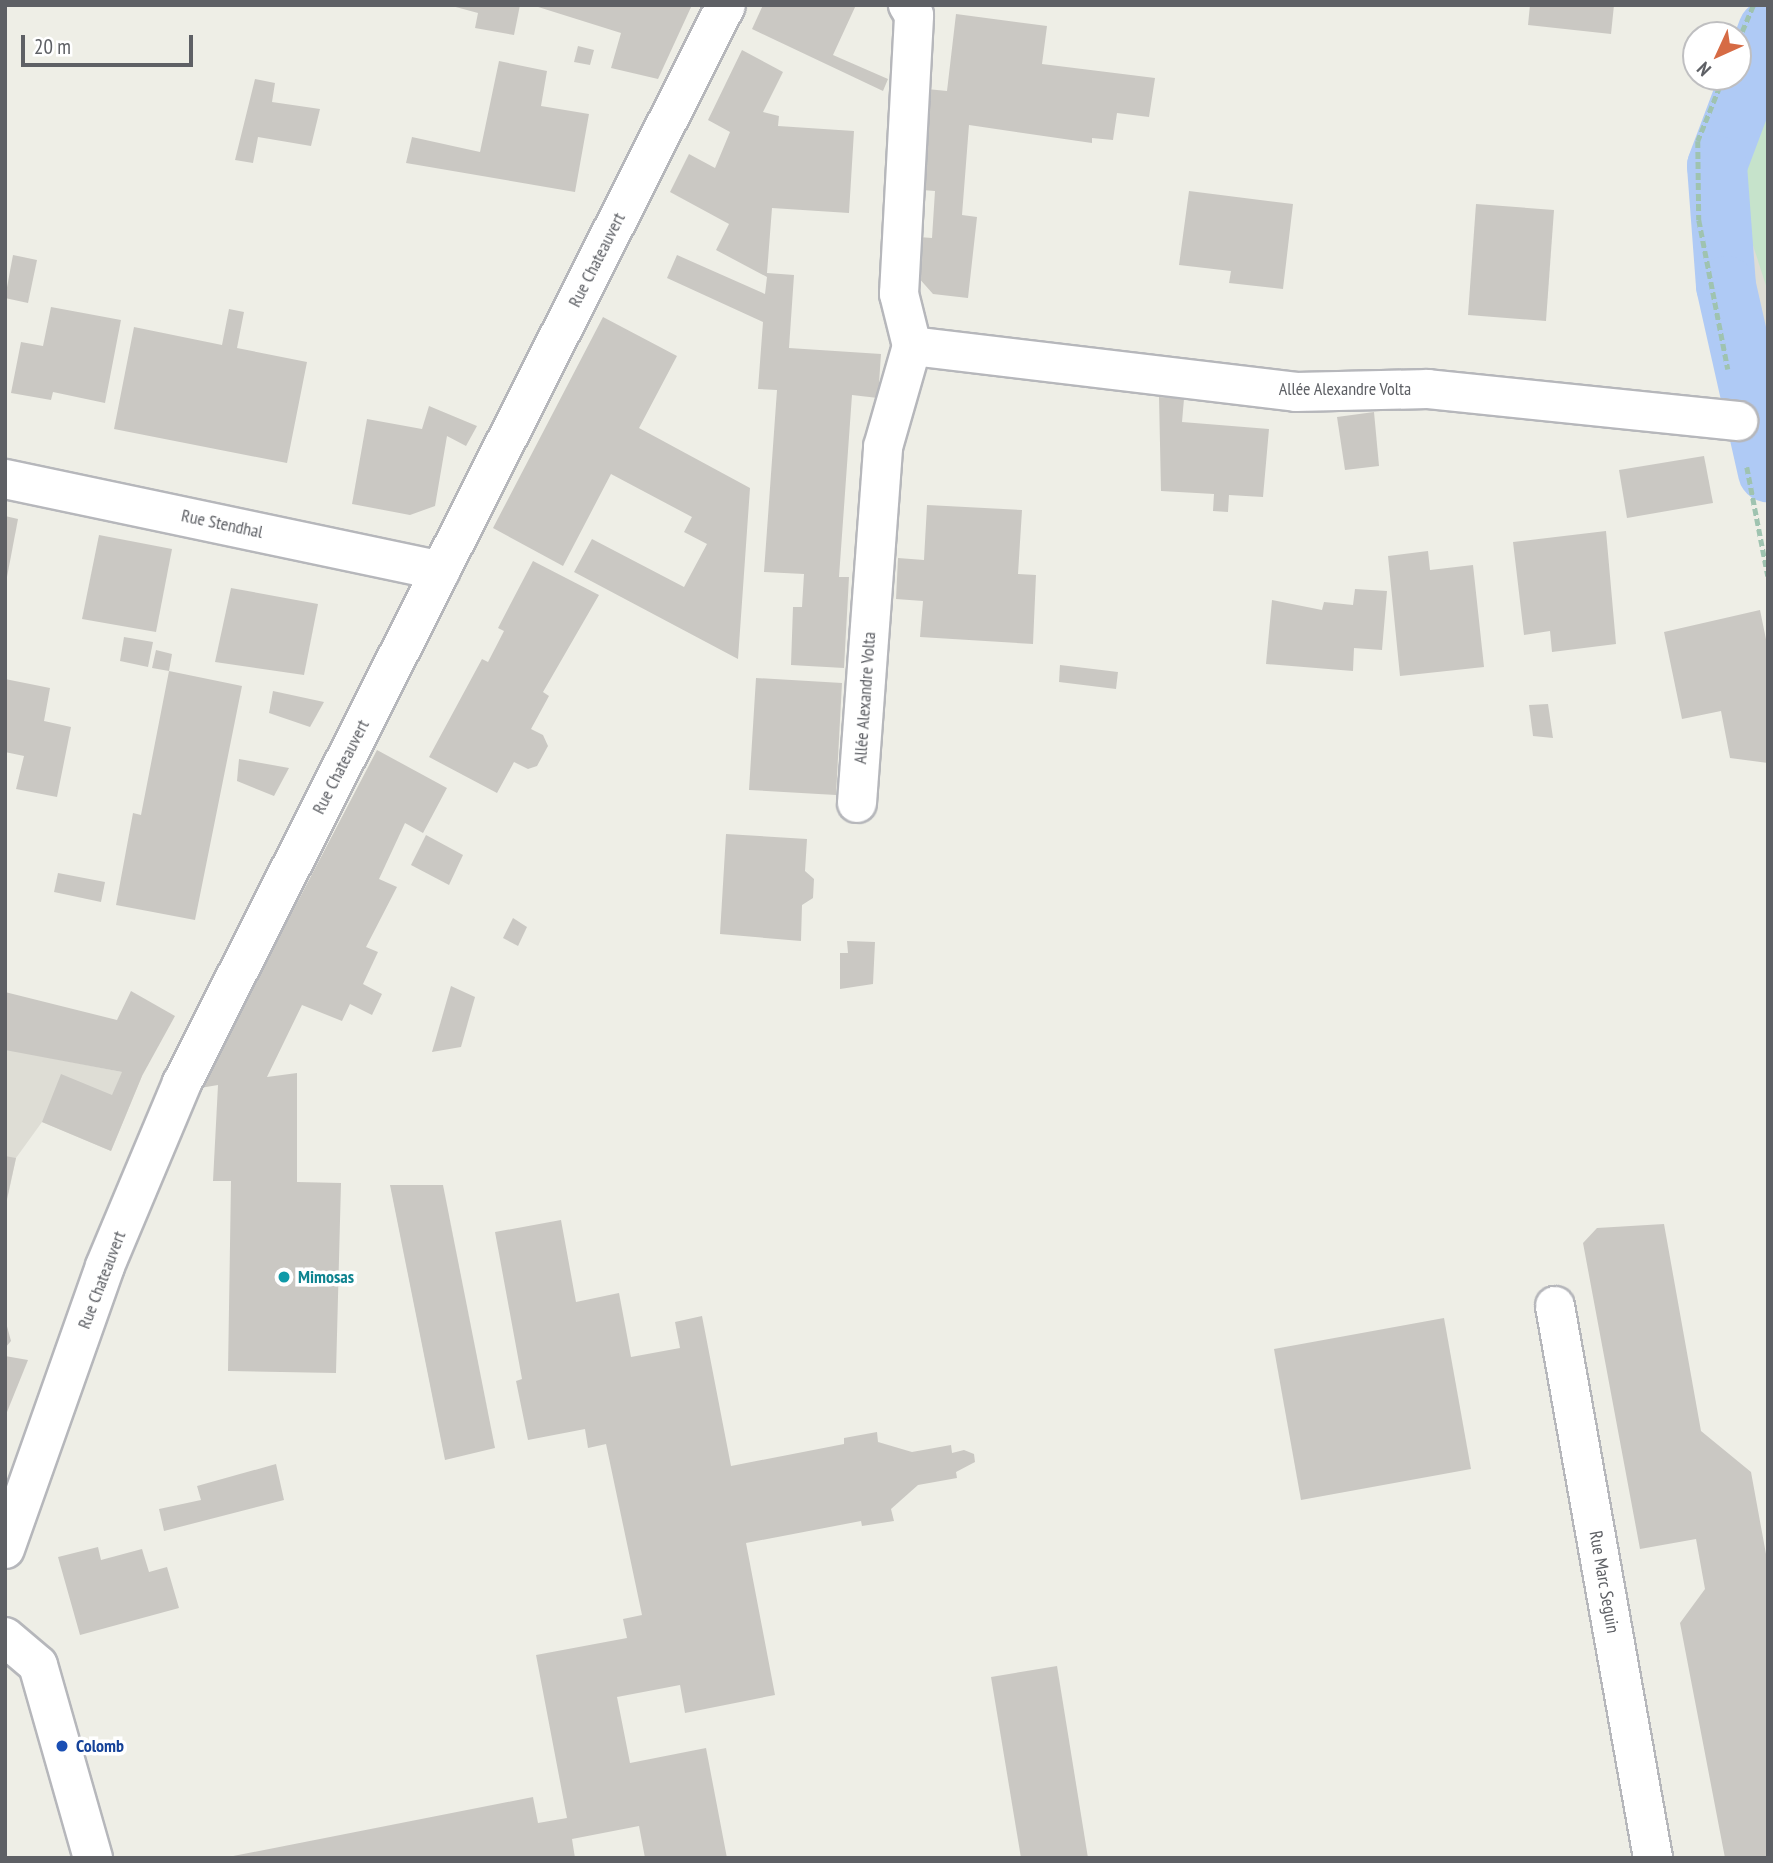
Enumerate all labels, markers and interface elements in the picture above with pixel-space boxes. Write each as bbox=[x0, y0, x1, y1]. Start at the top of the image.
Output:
scale bar bbox=[24, 21, 196, 65]
north arrow bbox=[1682, 21, 1752, 91]
text: 20 m bbox=[34, 33, 71, 60]
text: N bbox=[1691, 57, 1716, 82]
street label: Rue Chateauvert bbox=[564, 209, 630, 311]
street label: Allée Alexandre Volta bbox=[1278, 378, 1412, 400]
street label: Rue Stendhal bbox=[179, 505, 265, 543]
street label: Allée Alexandre Volta bbox=[850, 631, 880, 765]
street label: Rue Chateauvert bbox=[308, 716, 374, 818]
street label: Rue Chateauvert bbox=[73, 1228, 131, 1332]
place label: Mimosas bbox=[298, 1266, 354, 1288]
marker: Mimosas bbox=[276, 1269, 292, 1285]
street label: Rue Marc Seguin bbox=[1584, 1529, 1624, 1635]
place label: Colomb bbox=[76, 1735, 124, 1757]
marker: Colomb bbox=[54, 1738, 70, 1754]

